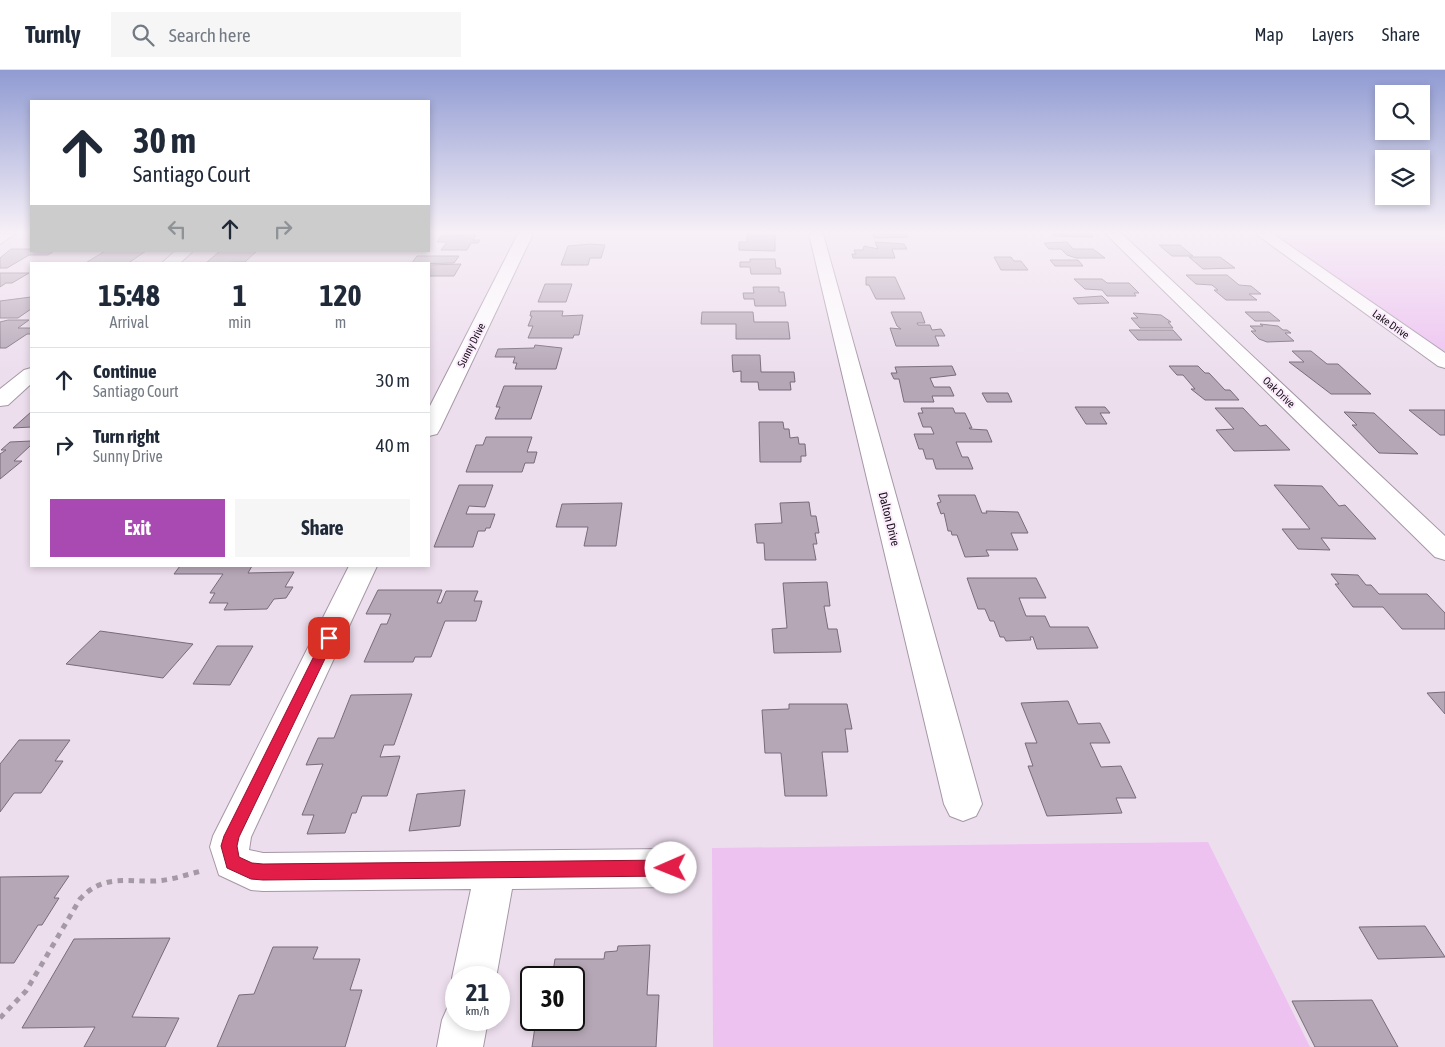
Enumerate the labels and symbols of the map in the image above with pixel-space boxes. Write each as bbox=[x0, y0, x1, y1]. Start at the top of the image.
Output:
street label: Lake Drive bbox=[1370, 307, 1412, 341]
street label: Sunny Drive bbox=[455, 321, 487, 369]
street label: Oak Drive bbox=[1261, 374, 1297, 410]
street label: Dalton Drive bbox=[876, 491, 902, 547]
pin bbox=[308, 617, 350, 659]
position arrow bbox=[644, 841, 696, 893]
speed limit sign: 30 bbox=[520, 966, 585, 1031]

